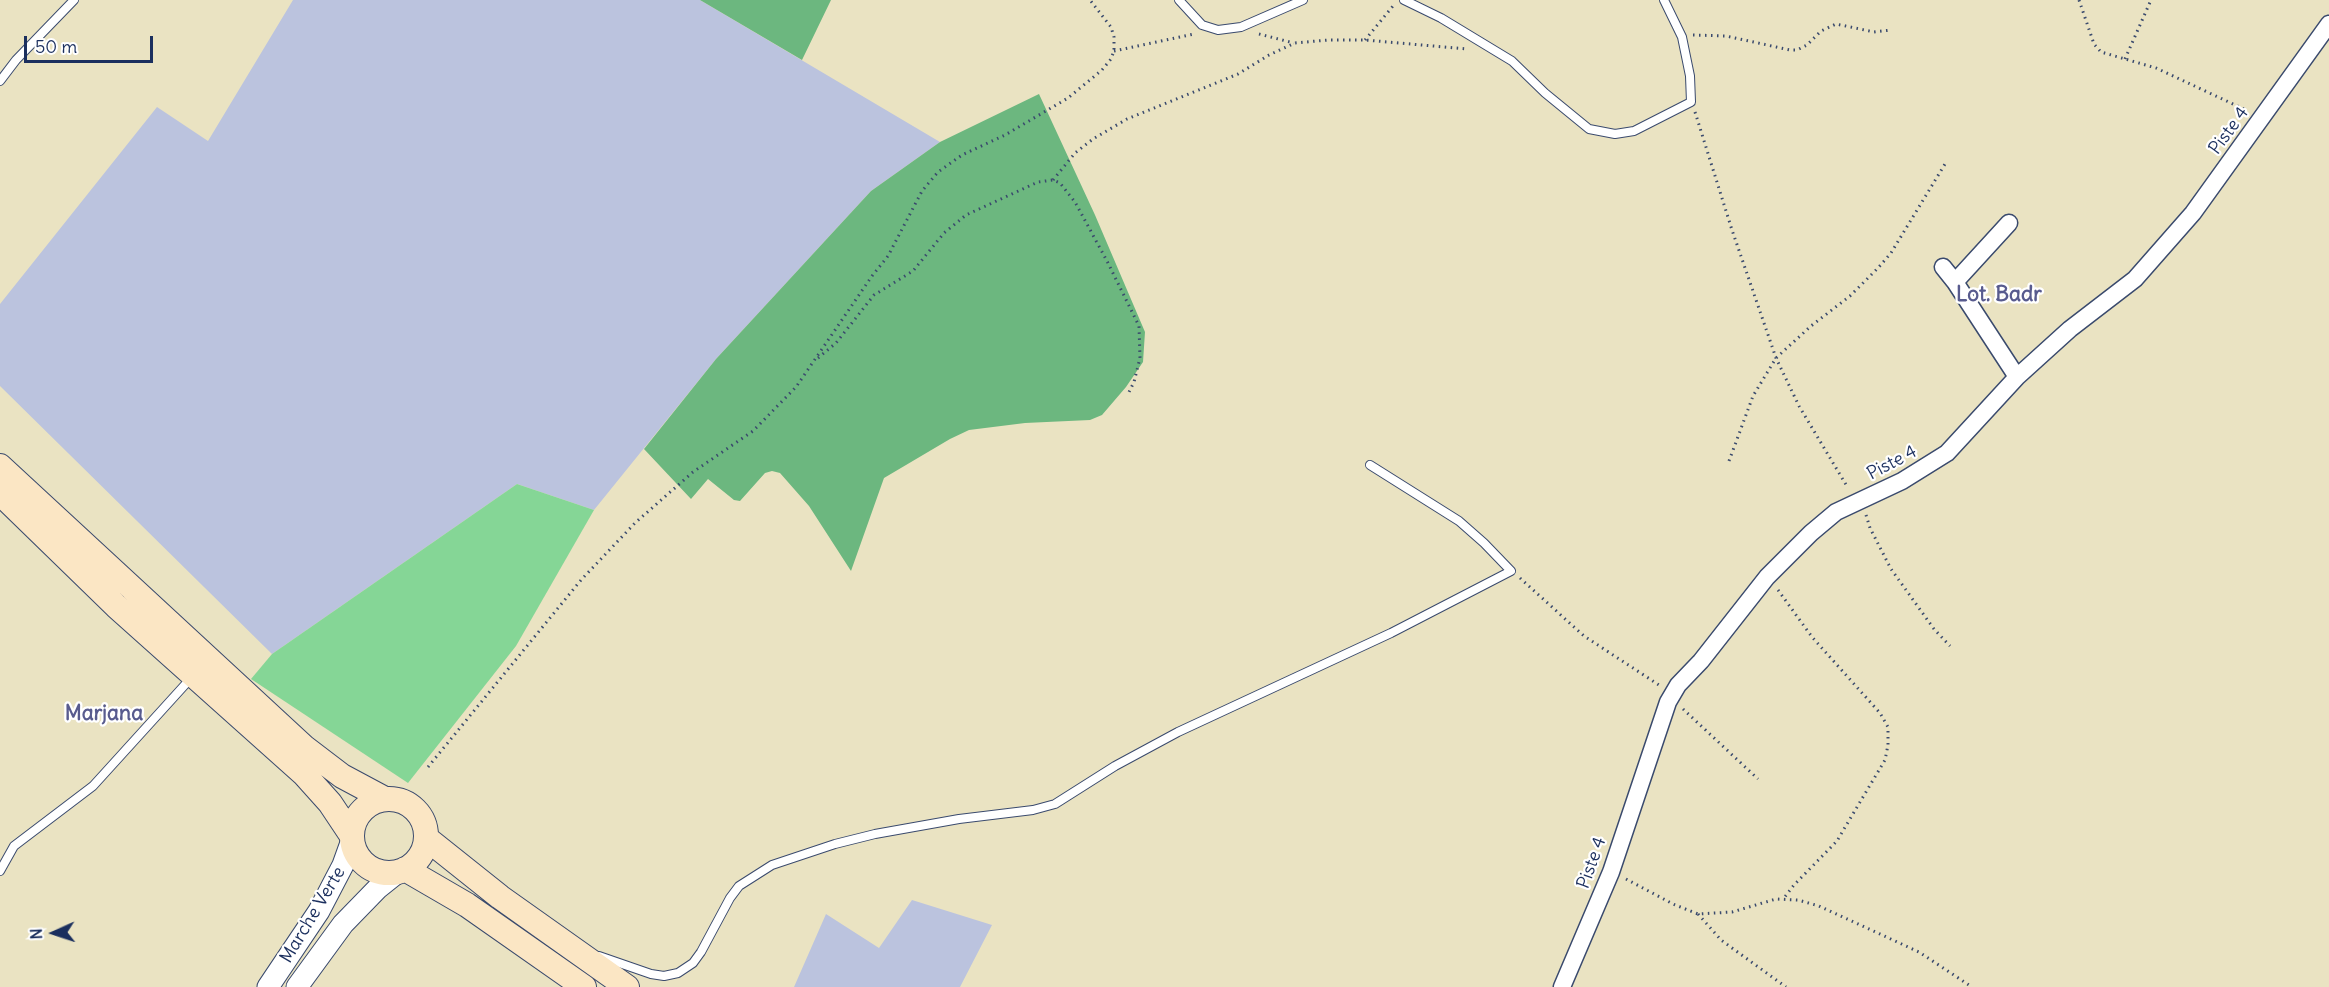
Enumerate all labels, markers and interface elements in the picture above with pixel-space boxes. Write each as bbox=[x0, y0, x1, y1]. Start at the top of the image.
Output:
scale bar bbox=[27, 24, 156, 62]
text: 50 m bbox=[35, 35, 77, 58]
street label: Piste 4 bbox=[2205, 103, 2253, 159]
district label: Lot. Badr bbox=[1956, 282, 2042, 308]
street label: Piste 4 bbox=[1863, 441, 1921, 485]
district label: Marjana bbox=[65, 701, 143, 727]
street label: Piste 4 bbox=[1573, 834, 1611, 892]
street label: Marche Verte bbox=[276, 863, 350, 967]
north arrow bbox=[24, 903, 84, 963]
text: N bbox=[26, 928, 46, 940]

